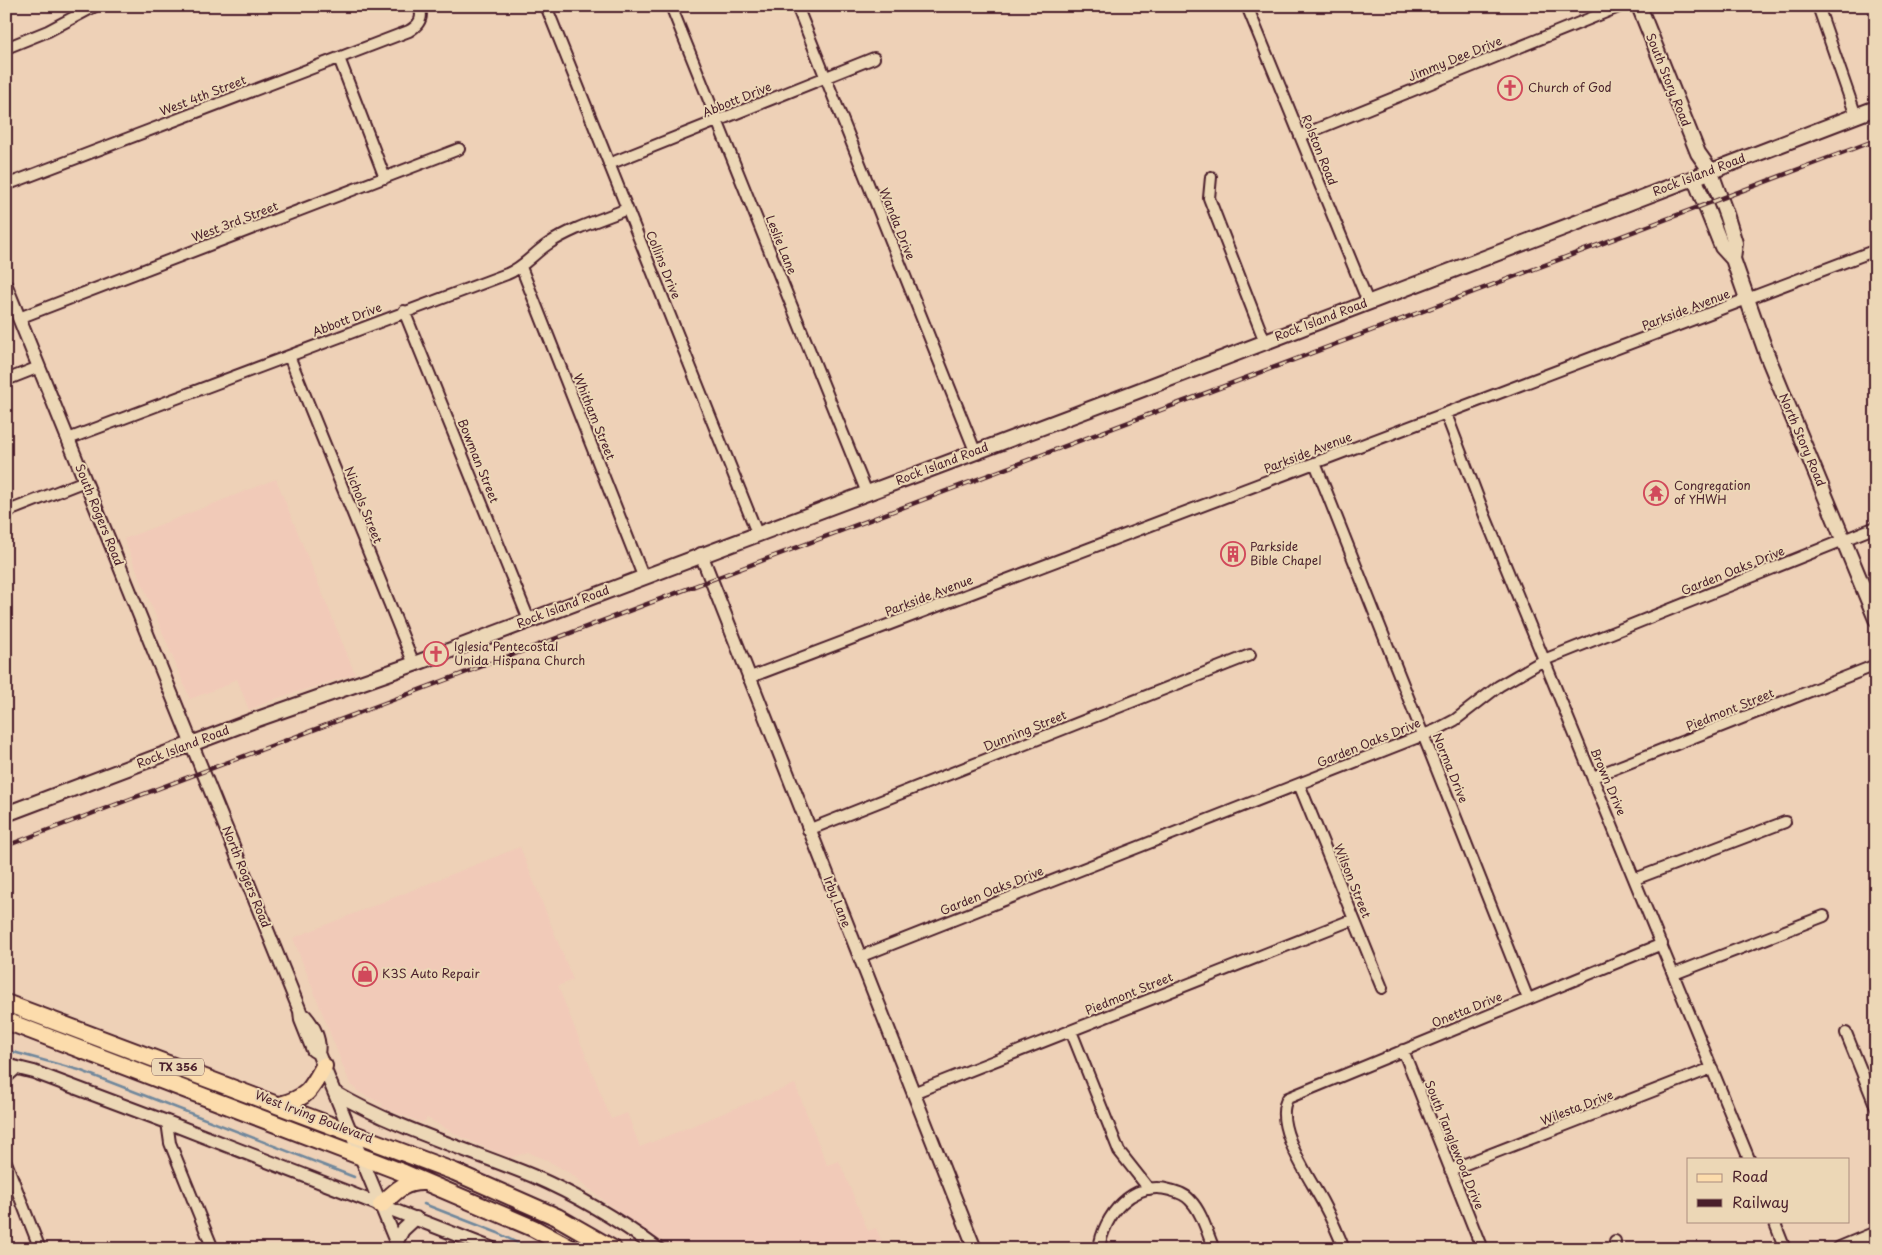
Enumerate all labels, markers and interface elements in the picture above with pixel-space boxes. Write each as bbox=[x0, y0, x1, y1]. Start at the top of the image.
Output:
street label: South Story Road bbox=[1642, 30, 1696, 129]
street label: Jimmy Dee Drive bbox=[1405, 31, 1504, 85]
street label: West 4th Street bbox=[157, 70, 249, 120]
church icon: Church of God bbox=[1497, 75, 1523, 101]
street label: Abbott Drive bbox=[699, 77, 774, 121]
place label: Church of God bbox=[1528, 78, 1612, 96]
street label: Rolston Road bbox=[1298, 111, 1342, 188]
street label: Rock Island Road bbox=[1650, 148, 1748, 200]
street label: Wanda Drive bbox=[875, 185, 921, 263]
street label: West 3rd Street bbox=[189, 196, 281, 246]
street label: Leslie Lane bbox=[762, 212, 802, 277]
street label: Collins Drive bbox=[642, 228, 686, 302]
street label: Parkside Avenue bbox=[1639, 284, 1733, 334]
street label: Rock Island Road bbox=[1272, 293, 1370, 345]
street label: Abbott Drive bbox=[309, 298, 384, 341]
street label: Whitham Street bbox=[569, 371, 620, 463]
street label: North Story Road bbox=[1775, 390, 1831, 489]
street label: Bowman Street bbox=[454, 416, 504, 506]
street label: Parkside Avenue bbox=[1261, 427, 1355, 477]
street label: Rock Island Road bbox=[893, 437, 991, 489]
street label: South Rogers Road bbox=[71, 461, 129, 568]
street label: Nichols Street bbox=[340, 463, 388, 546]
place label: Congregation of YHWH bbox=[1674, 476, 1751, 508]
temple icon: Congregation of YHWH bbox=[1643, 480, 1669, 506]
place label: Parkside Bible Chapel bbox=[1250, 537, 1321, 569]
building icon: Parkside Bible Chapel bbox=[1220, 541, 1246, 567]
street label: Garden Oaks Drive bbox=[1678, 541, 1788, 599]
street label: Parkside Avenue bbox=[882, 570, 976, 620]
street label: Rock Island Road bbox=[514, 580, 612, 632]
place label: Iglesia Pentecostal Unida Hispana Church bbox=[454, 637, 585, 669]
church icon: Iglesia Pentecostal Unida Hispana Church bbox=[423, 641, 449, 667]
street label: Piedmont Street bbox=[1683, 683, 1777, 735]
street label: Dunning Street bbox=[980, 705, 1069, 755]
street label: Garden Oaks Drive bbox=[1314, 713, 1424, 771]
street label: Rock Island Road bbox=[134, 720, 232, 772]
street label: Norma Drive bbox=[1429, 730, 1473, 805]
street label: Brown Drive bbox=[1587, 745, 1631, 818]
street label: North Rogers Road bbox=[218, 823, 276, 930]
street label: Wilson Street bbox=[1330, 841, 1376, 921]
street label: Garden Oaks Drive bbox=[937, 861, 1047, 919]
street label: Irby Lane bbox=[820, 873, 856, 930]
shop icon: K3S Auto Repair bbox=[352, 961, 378, 987]
place label: K3S Auto Repair bbox=[382, 964, 481, 982]
street label: Piedmont Street bbox=[1082, 967, 1176, 1019]
street label: Onetta Drive bbox=[1429, 987, 1505, 1031]
road number: TX 356 bbox=[152, 1058, 204, 1076]
street label: South Tanglewood Drive bbox=[1421, 1077, 1489, 1212]
street label: West Irving Boulevard bbox=[253, 1085, 377, 1147]
street label: Wilesta Drive bbox=[1538, 1085, 1616, 1129]
legend bbox=[1687, 1158, 1850, 1222]
text: Road bbox=[1732, 1164, 1768, 1187]
text: Railway bbox=[1732, 1190, 1789, 1213]

